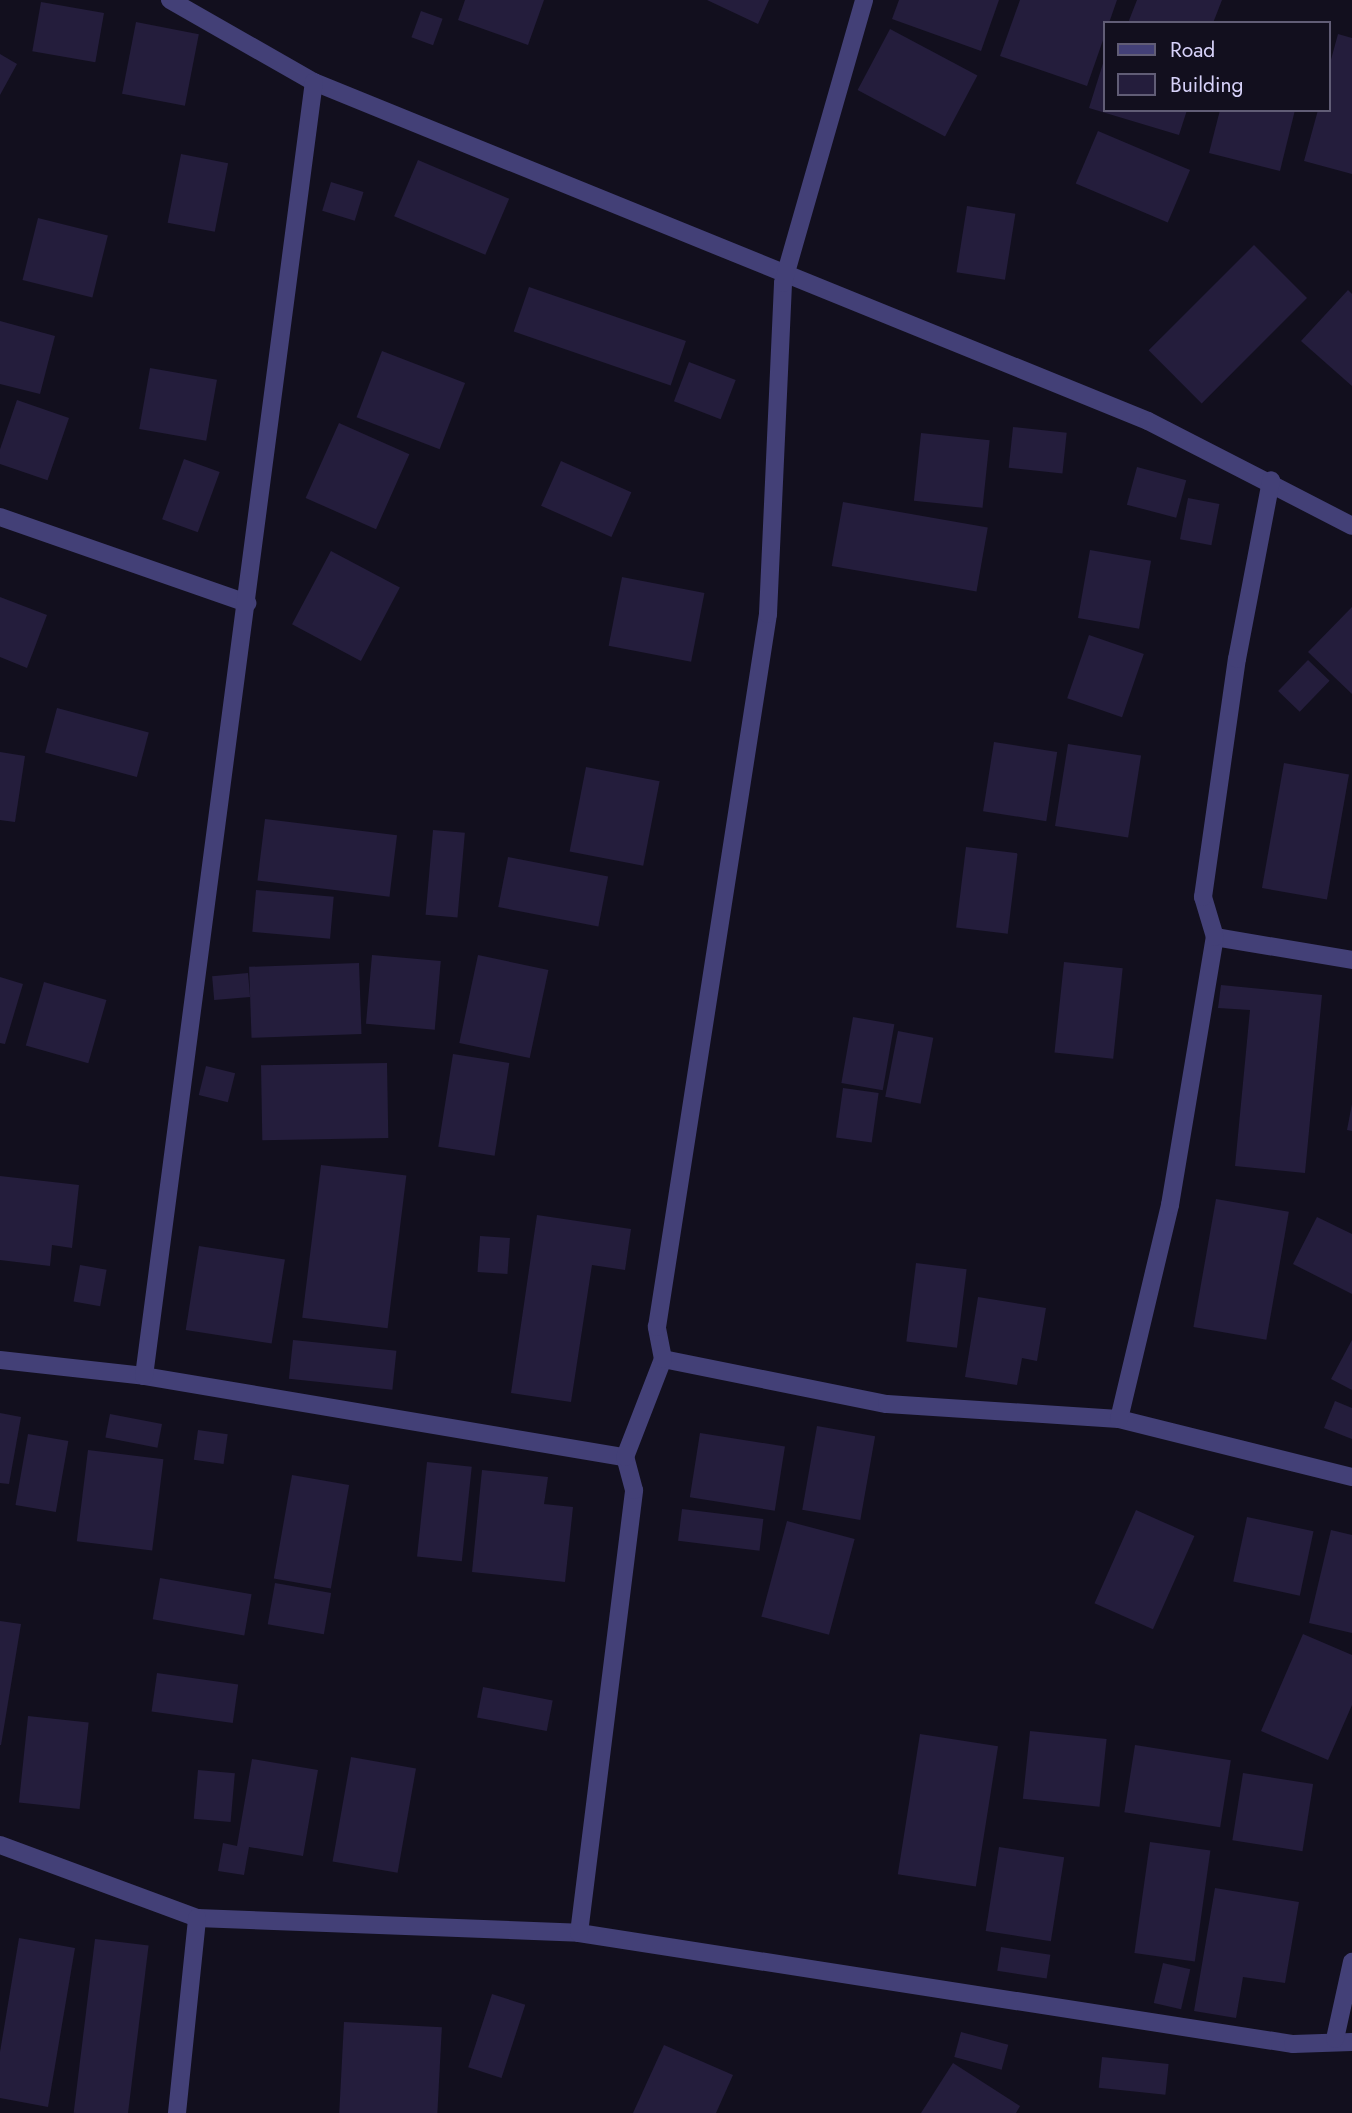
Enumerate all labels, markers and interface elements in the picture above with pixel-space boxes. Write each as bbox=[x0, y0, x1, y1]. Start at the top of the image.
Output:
legend bbox=[1104, 21, 1331, 112]
text: Road bbox=[1170, 35, 1215, 65]
text: Building bbox=[1170, 70, 1243, 100]

